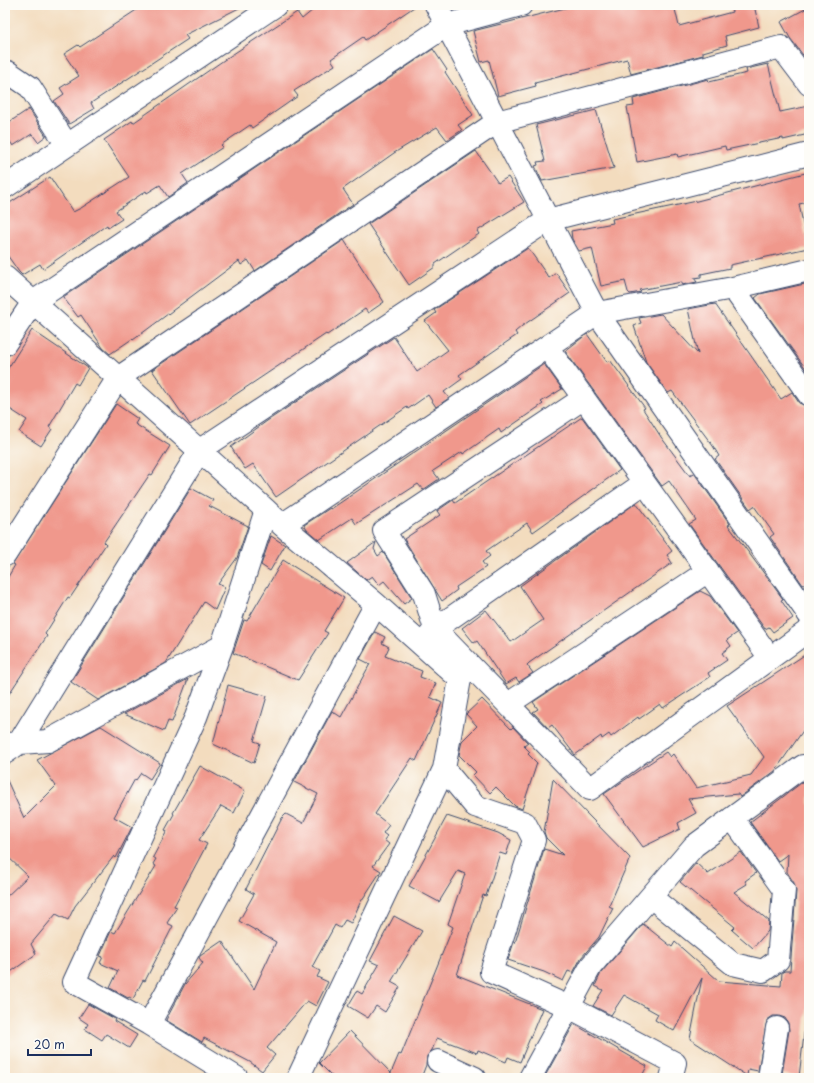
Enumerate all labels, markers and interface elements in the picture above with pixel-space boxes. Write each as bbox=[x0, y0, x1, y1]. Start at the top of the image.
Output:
scale bar bbox=[28, 1031, 91, 1057]
text: 20 m bbox=[34, 1035, 65, 1053]

